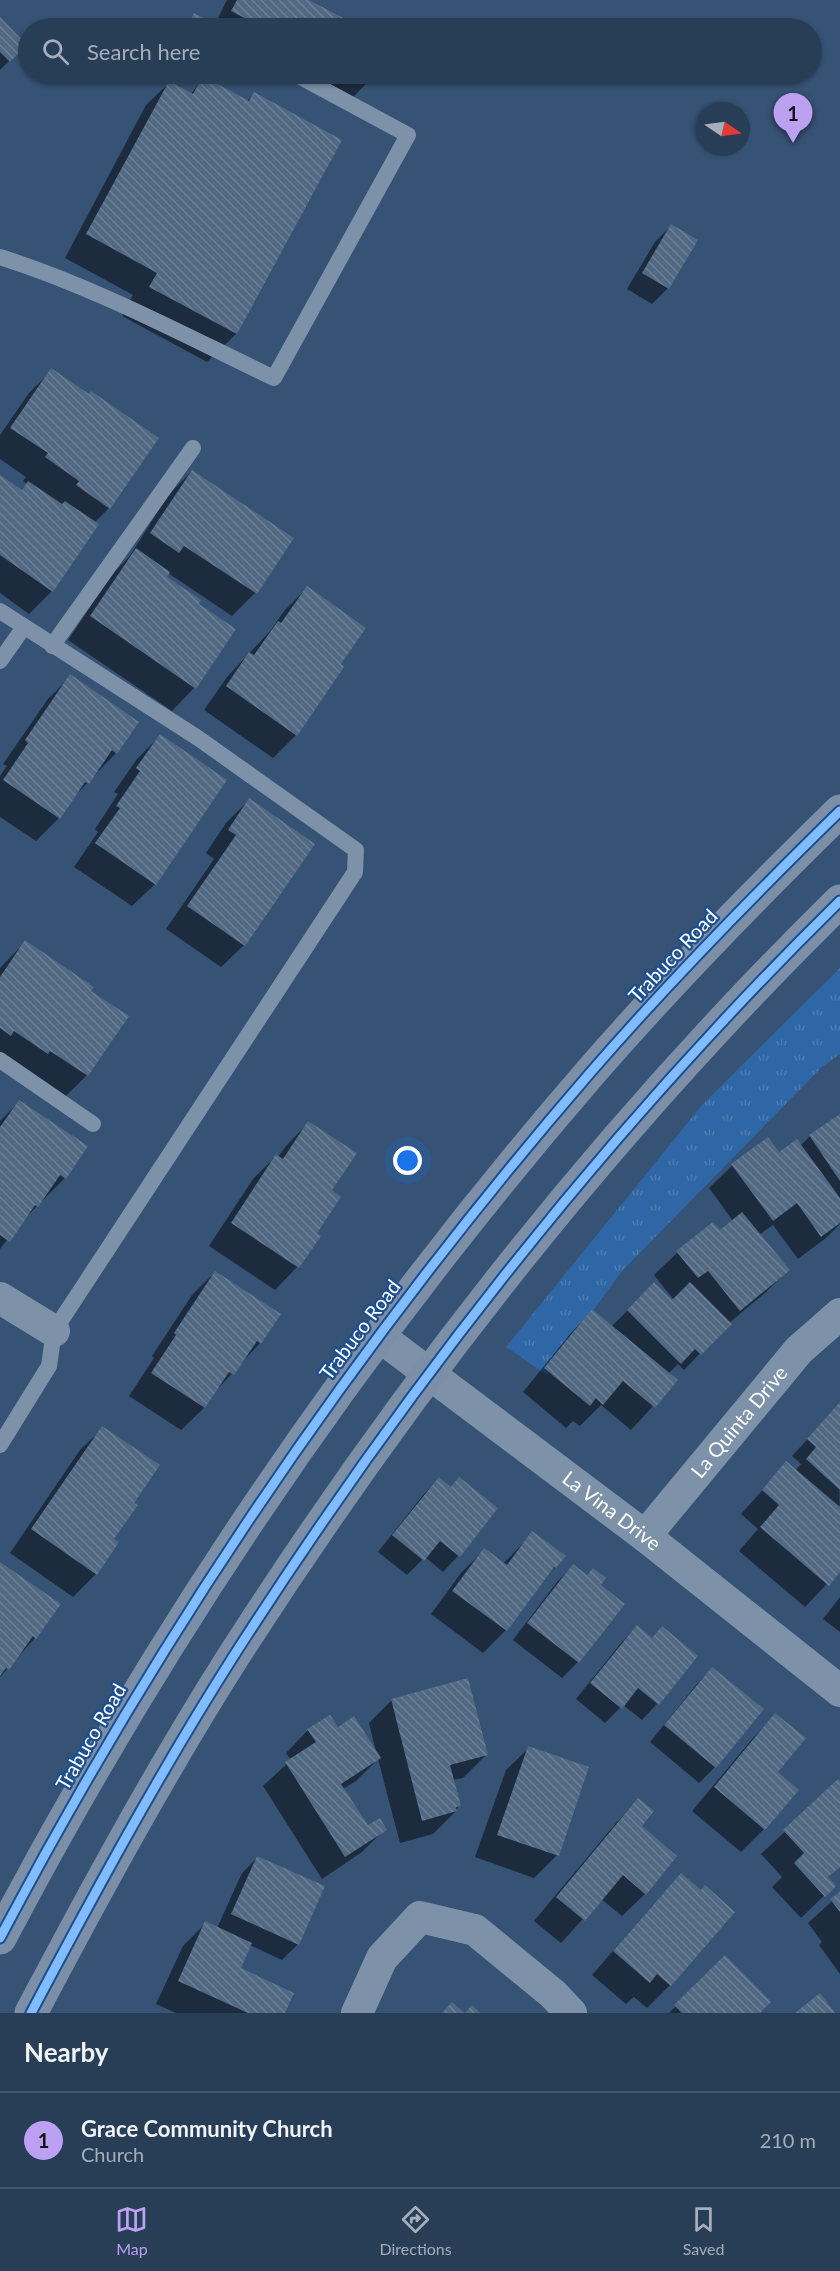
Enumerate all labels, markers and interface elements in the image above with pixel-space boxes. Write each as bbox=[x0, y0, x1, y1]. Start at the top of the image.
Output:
search box bbox=[18, 18, 822, 84]
icon: search bbox=[39, 35, 72, 68]
text: Search here bbox=[87, 38, 200, 65]
pin: 1 bbox=[774, 94, 812, 143]
north arrow bbox=[696, 102, 750, 156]
street label: Trabuco Road bbox=[623, 904, 722, 1007]
your location bbox=[393, 1146, 422, 1175]
street label: Trabuco Road bbox=[314, 1275, 405, 1384]
street label: La Quinta Drive bbox=[685, 1360, 792, 1482]
street label: La Vina Drive bbox=[558, 1465, 666, 1555]
street label: Trabuco Road bbox=[50, 1679, 130, 1794]
text: Nearby bbox=[24, 2036, 109, 2068]
text: Grace Community Church bbox=[81, 2115, 333, 2142]
text: 1 bbox=[38, 2128, 49, 2152]
text: 210 m bbox=[760, 2128, 816, 2152]
text: Church bbox=[81, 2142, 144, 2166]
tab: Map bbox=[115, 2203, 148, 2258]
tab: Directions bbox=[379, 2203, 452, 2258]
tab: Saved bbox=[683, 2203, 724, 2258]

